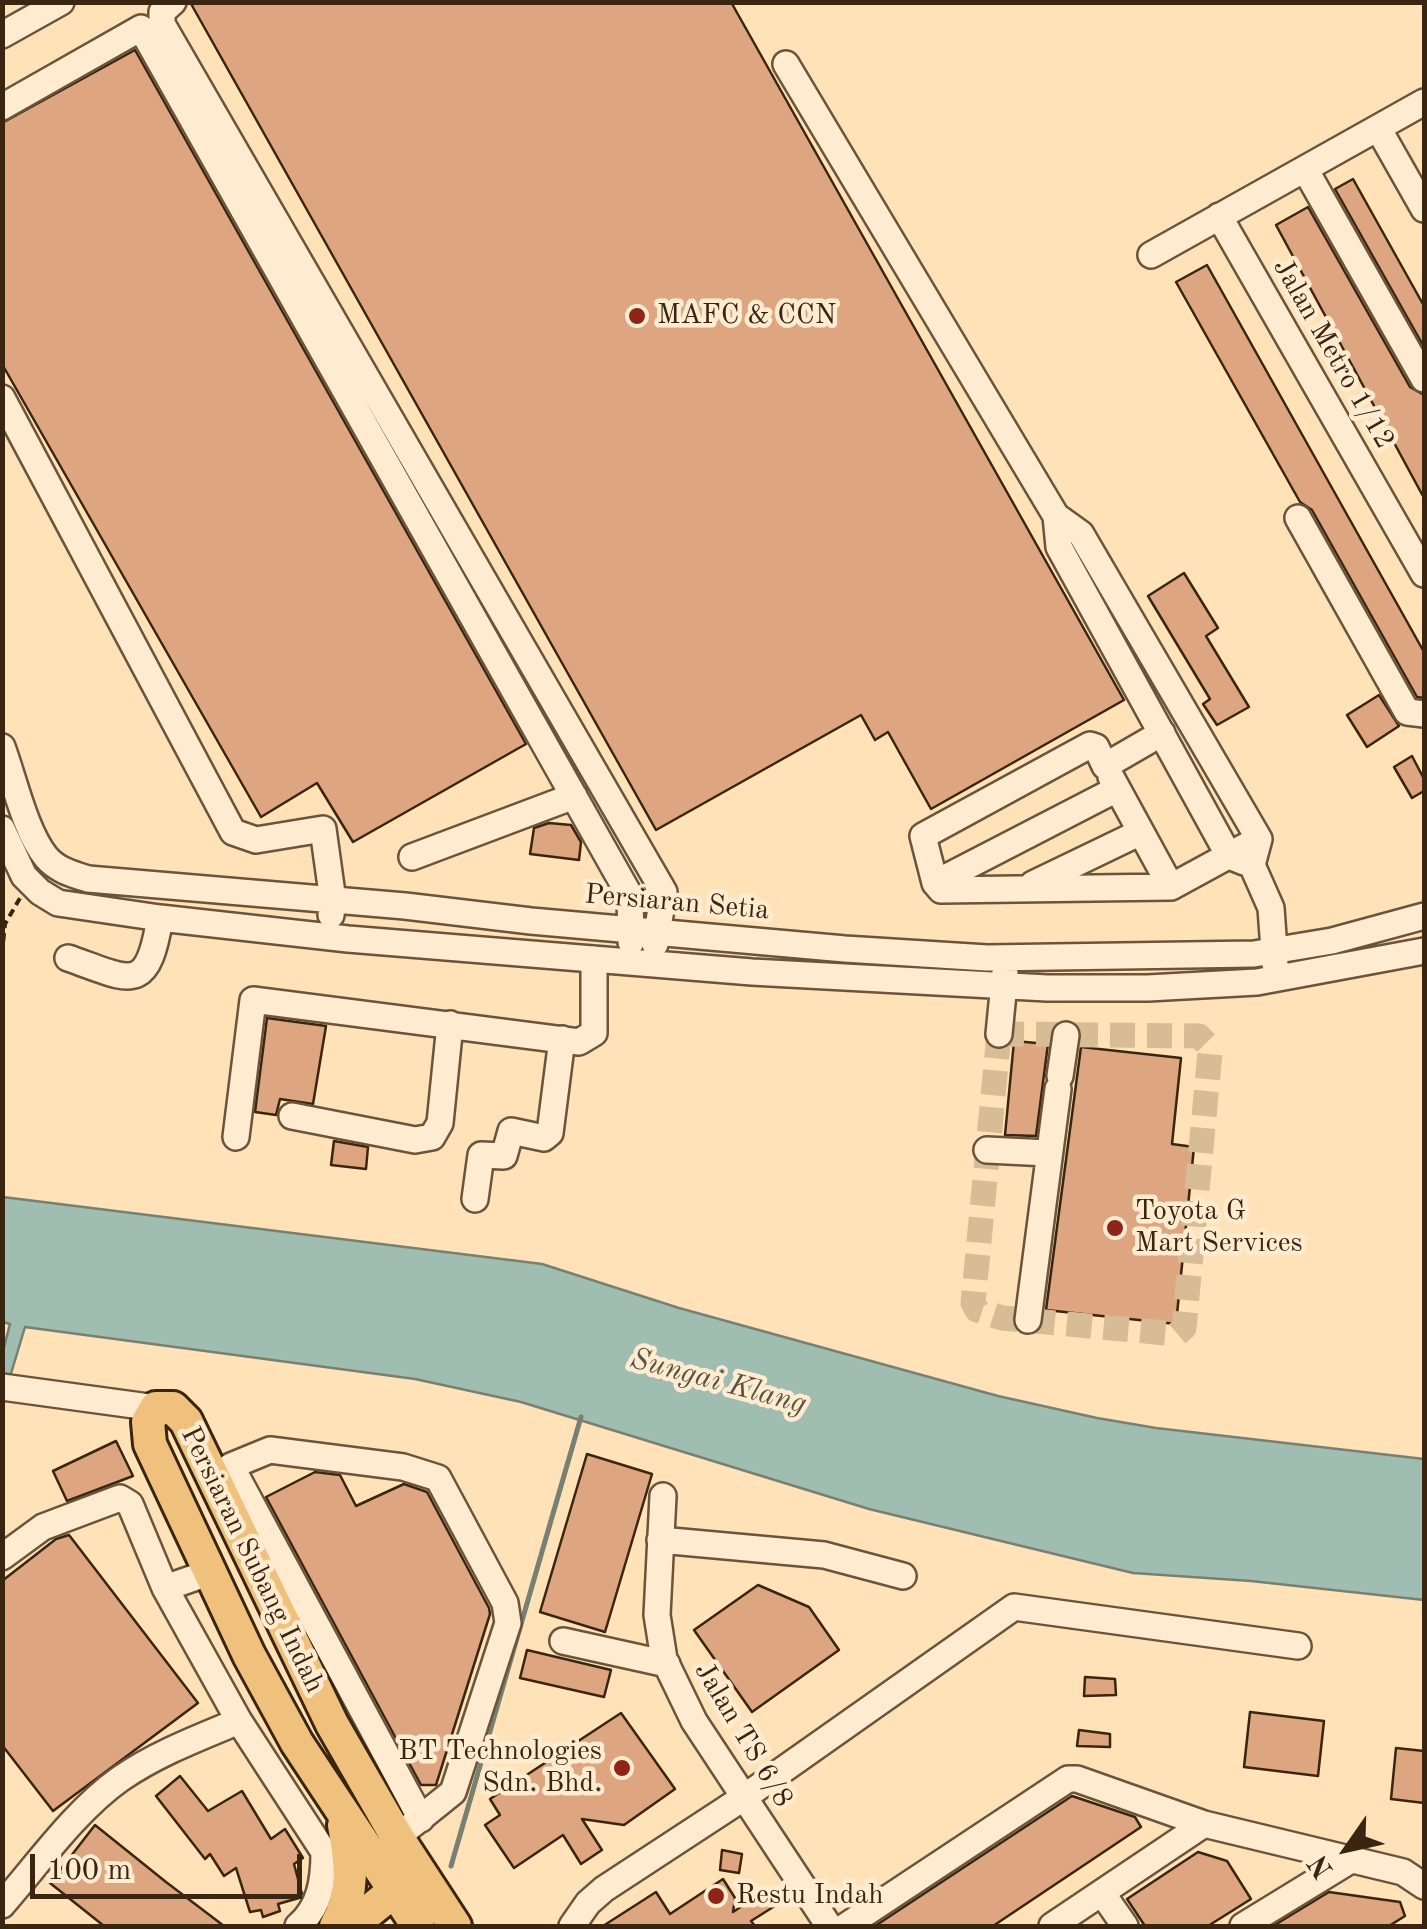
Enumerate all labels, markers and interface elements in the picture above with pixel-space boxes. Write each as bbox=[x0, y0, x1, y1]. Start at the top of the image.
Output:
street label: Jalan Metro 1/12 bbox=[1265, 253, 1401, 455]
place label: MAFC & CCN bbox=[657, 299, 836, 333]
marker: MAFC & CCN bbox=[626, 305, 648, 327]
street label: Persiaran Setia bbox=[583, 878, 771, 928]
place label: Toyota G Mart Services bbox=[1135, 1195, 1303, 1261]
marker: Toyota G Mart Services bbox=[1104, 1217, 1126, 1239]
water label: Sungai Klang bbox=[626, 1341, 810, 1423]
street label: Persiaran Subang Indah bbox=[173, 1421, 331, 1699]
street label: Jalan TS 6/8 bbox=[686, 1656, 800, 1814]
place label: BT Technologies Sdn. Bhd. bbox=[398, 1735, 602, 1801]
marker: BT Technologies Sdn. Bhd. bbox=[611, 1757, 633, 1779]
north arrow bbox=[1297, 1799, 1397, 1899]
scale bar bbox=[35, 1834, 308, 1896]
text: N bbox=[1305, 1849, 1340, 1882]
text: 100 m bbox=[47, 1856, 131, 1886]
place label: Restu Indah bbox=[736, 1879, 884, 1913]
marker: Restu Indah bbox=[705, 1885, 727, 1907]

